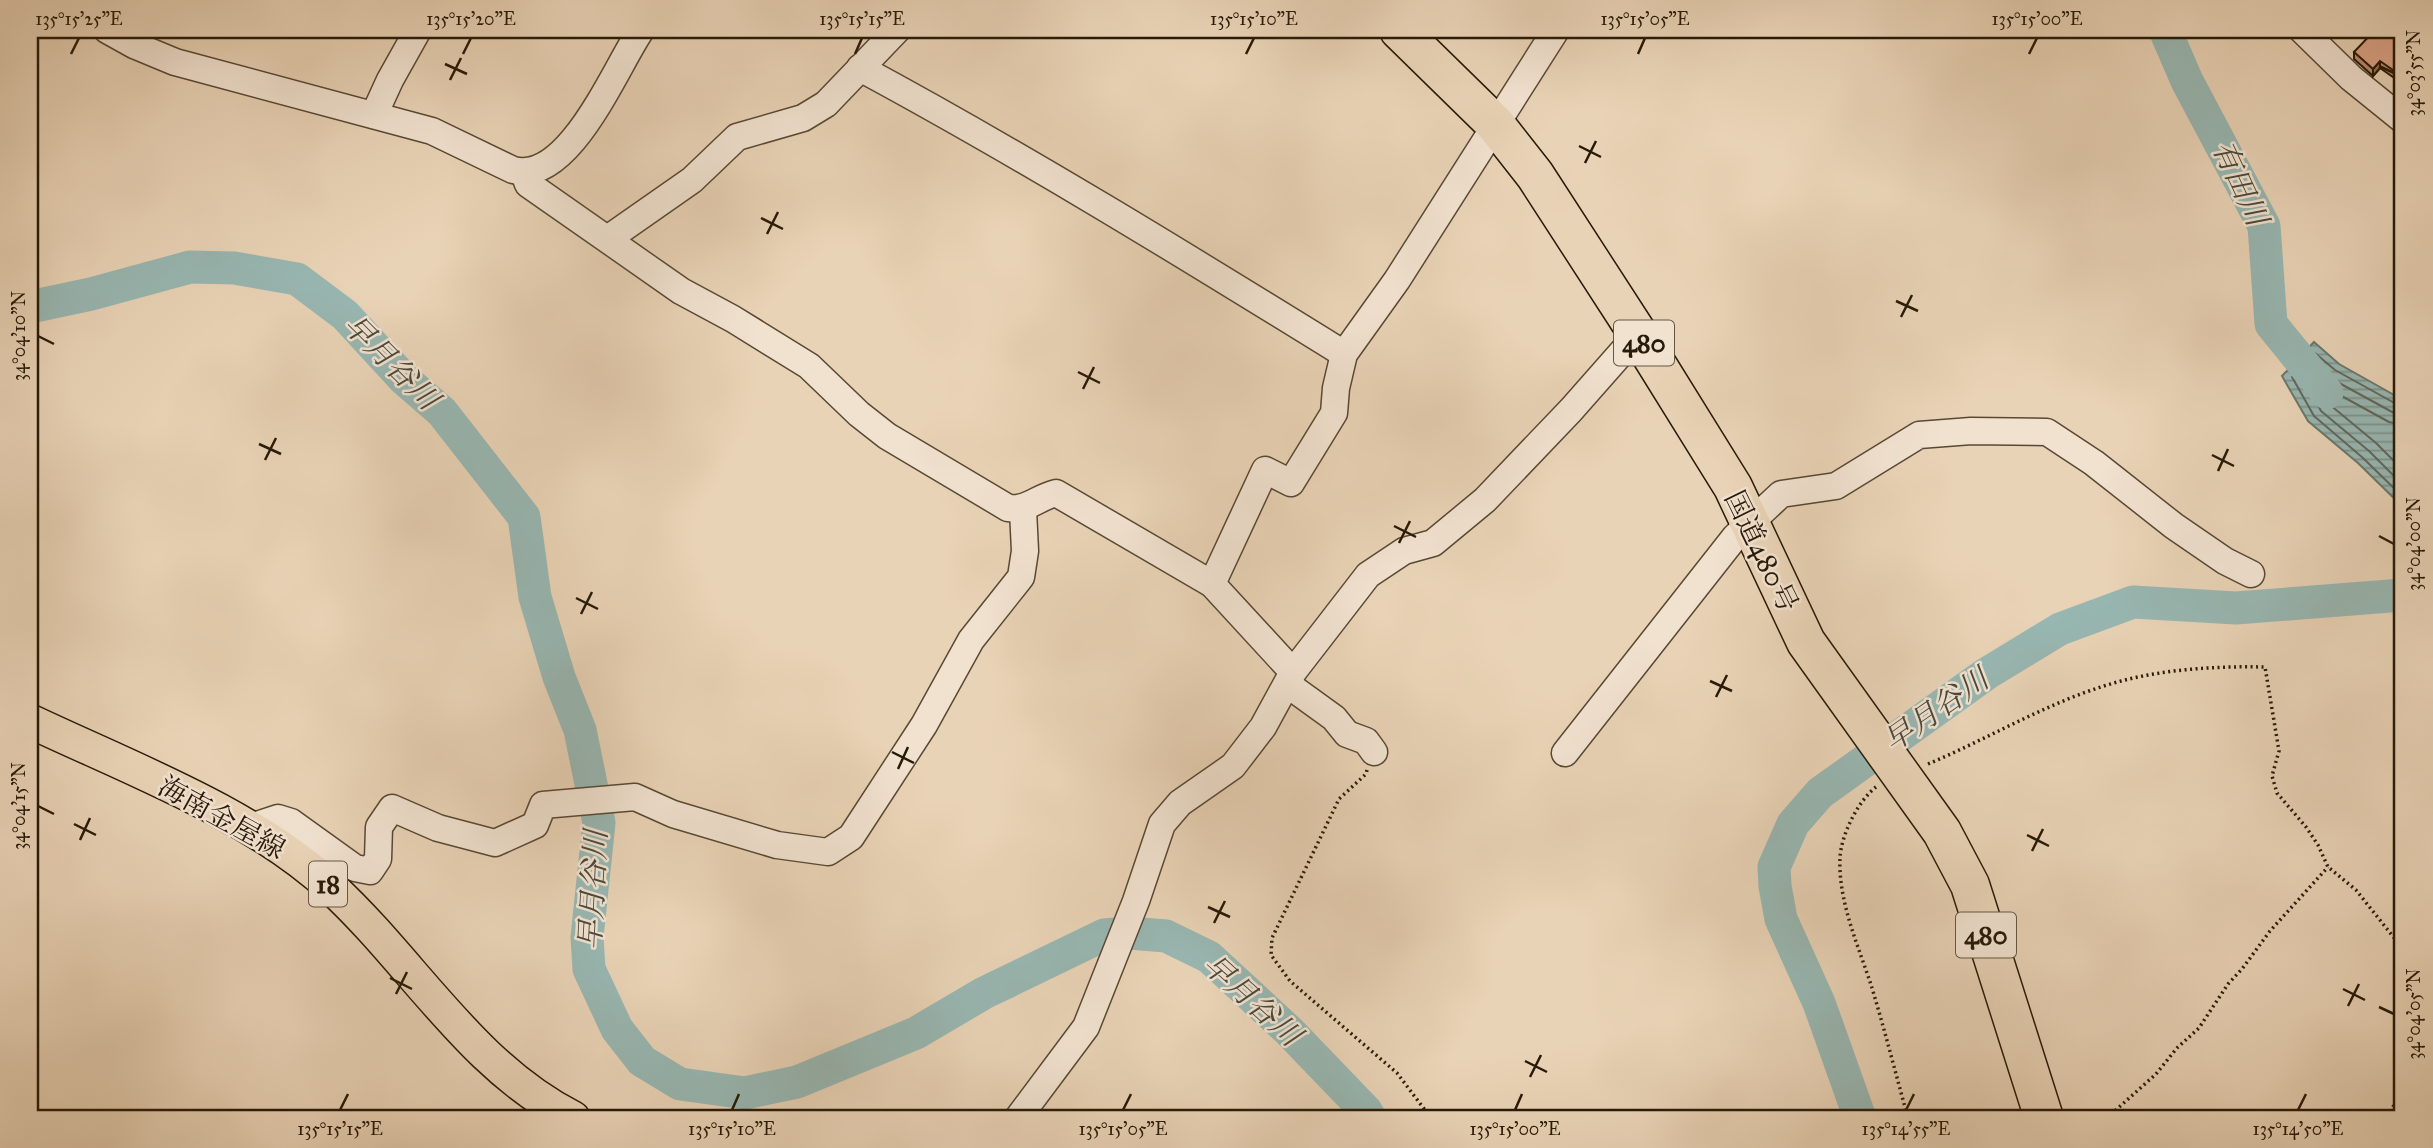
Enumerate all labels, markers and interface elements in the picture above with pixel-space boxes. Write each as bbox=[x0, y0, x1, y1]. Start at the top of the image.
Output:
text: 135°15'25"E bbox=[35, 8, 123, 30]
text: 135°15'20"E bbox=[426, 8, 516, 30]
text: 135°15'15"E bbox=[819, 8, 905, 30]
text: 135°15'10"E bbox=[1210, 8, 1298, 30]
text: 135°15'05"E bbox=[1600, 8, 1690, 30]
text: 135°15'00"E bbox=[1991, 8, 2083, 30]
text: 34°03'55"N bbox=[2403, 30, 2425, 116]
water label: 有田川 bbox=[2205, 135, 2277, 234]
text: 34°04'10"N bbox=[8, 291, 30, 381]
water label: 早月谷川 bbox=[336, 307, 448, 419]
road number: 480 bbox=[1614, 320, 1674, 366]
street label: 国道480号 bbox=[1717, 485, 1806, 618]
text: 34°04'00"N bbox=[2403, 497, 2425, 591]
water label: 早月谷川 bbox=[1877, 659, 1998, 759]
text: 34°04'15"N bbox=[8, 762, 30, 850]
street label: 海南金屋線 bbox=[152, 768, 291, 867]
water label: 早月谷川 bbox=[572, 826, 614, 951]
road number: 18 bbox=[309, 862, 347, 906]
road number: 480 bbox=[1956, 912, 2016, 958]
water label: 早月谷川 bbox=[1195, 946, 1311, 1056]
text: 34°04'05"N bbox=[2403, 968, 2425, 1060]
text: 135°15'15"E bbox=[297, 1118, 383, 1140]
text: 135°15'10"E bbox=[688, 1118, 776, 1140]
text: 135°15'05"E bbox=[1078, 1118, 1168, 1140]
text: 135°15'00"E bbox=[1469, 1118, 1561, 1140]
text: 135°14'55"E bbox=[1862, 1118, 1951, 1140]
text: 135°14'50"E bbox=[2253, 1118, 2344, 1140]

